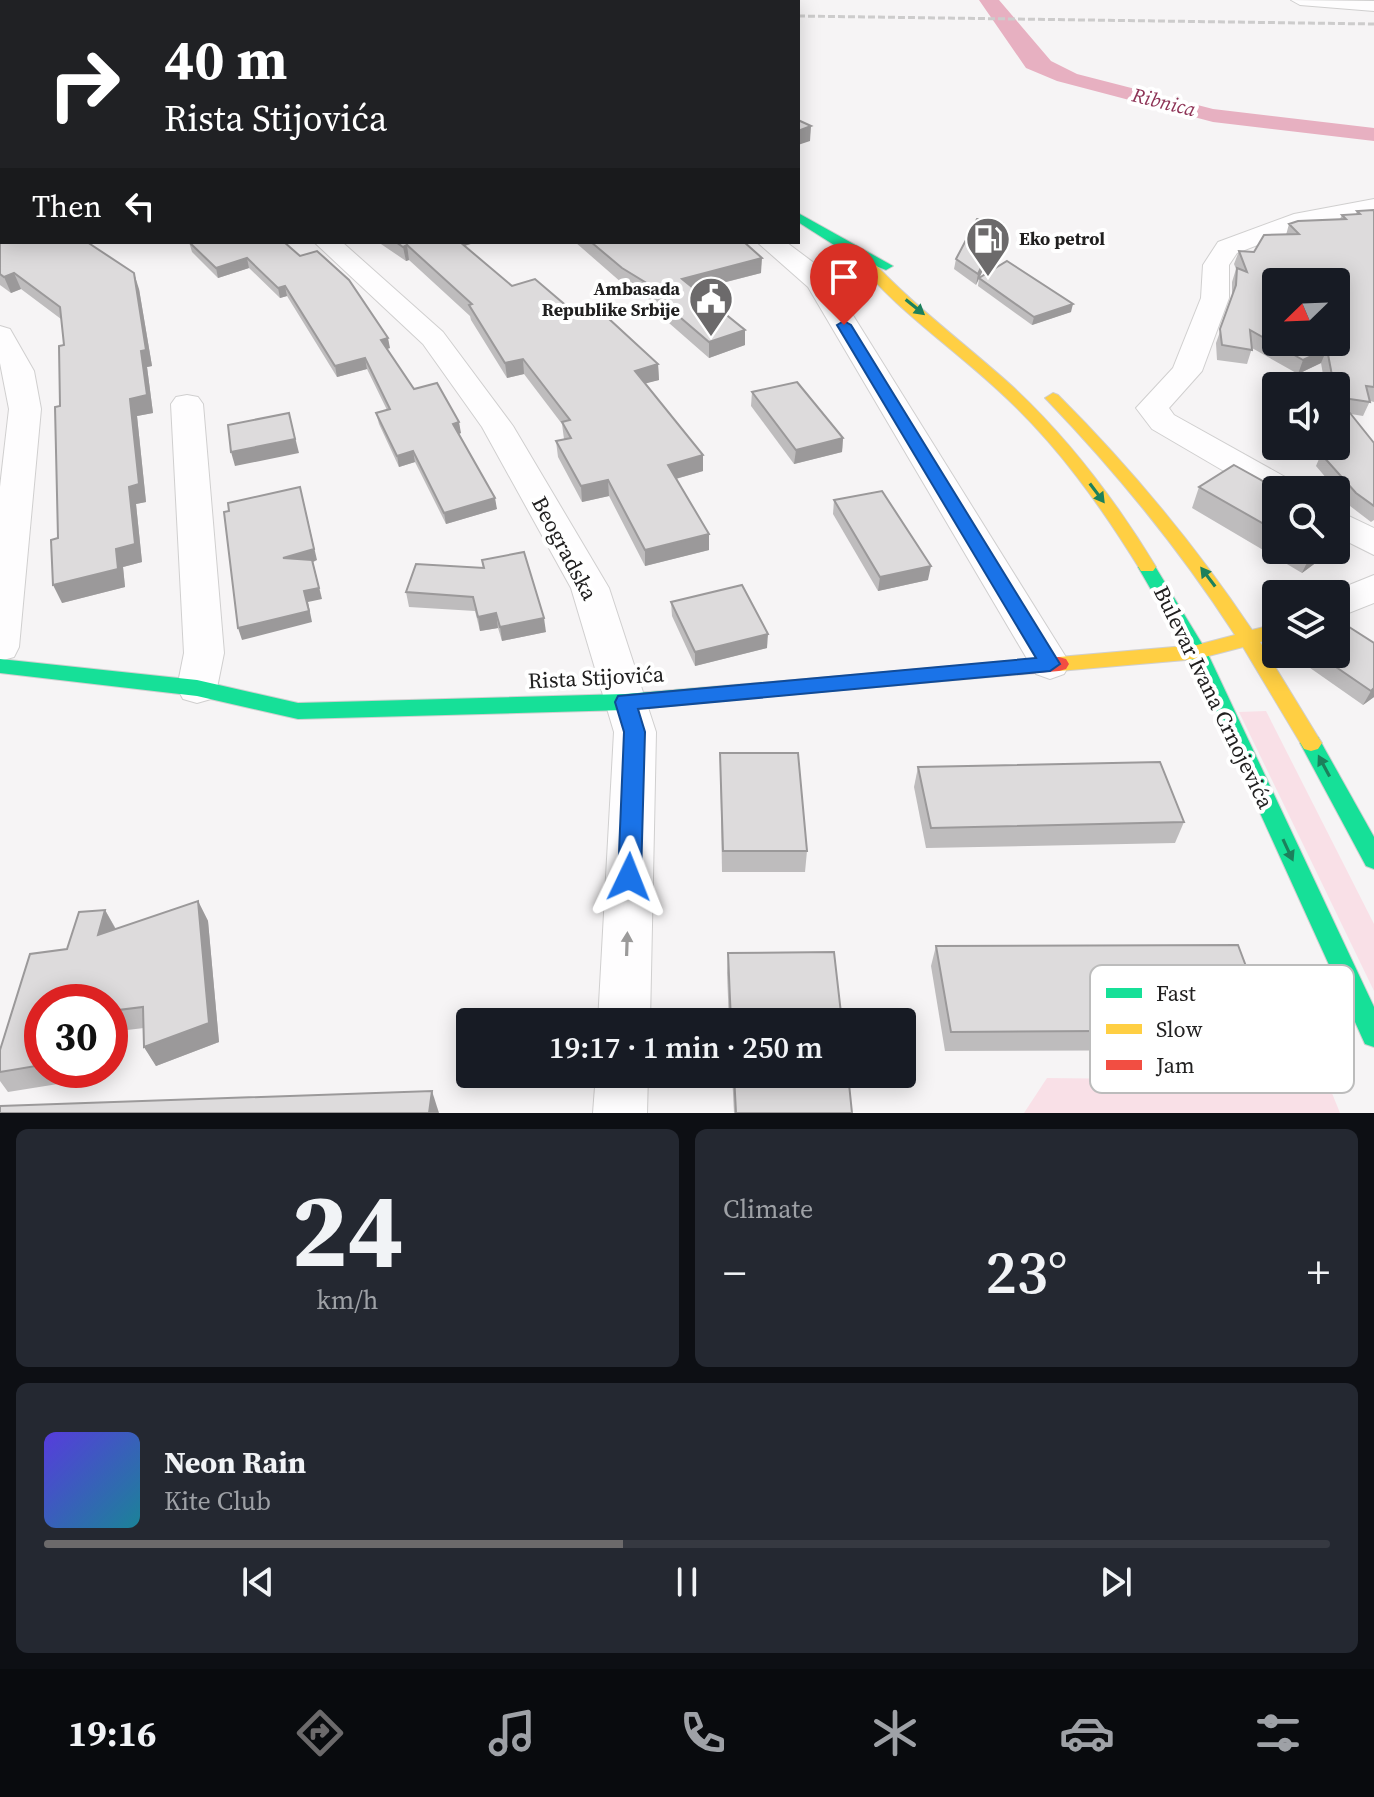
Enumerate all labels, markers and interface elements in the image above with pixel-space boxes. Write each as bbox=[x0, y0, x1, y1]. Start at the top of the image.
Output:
text: 40 m bbox=[164, 21, 287, 98]
icon: right bbox=[32, 32, 136, 136]
water label: Ribnica bbox=[1128, 80, 1199, 124]
text: Rista Stijovića bbox=[164, 94, 387, 143]
icon: left bbox=[118, 184, 162, 228]
text: Then bbox=[32, 186, 102, 227]
fuel station icon: Eko petrol bbox=[964, 215, 1012, 278]
place label: Eko petrol bbox=[1019, 226, 1105, 251]
pin bbox=[810, 243, 878, 325]
icon: arrive bbox=[822, 255, 866, 299]
north arrow bbox=[1262, 268, 1350, 356]
map controls bbox=[1262, 268, 1350, 668]
public building icon: Ambasada Republike Srbije bbox=[687, 275, 735, 338]
place label: Ambasada Republike Srbije bbox=[542, 276, 680, 322]
one-way arrow bbox=[905, 298, 925, 315]
button: sound bbox=[1262, 372, 1350, 460]
button: search bbox=[1262, 476, 1350, 564]
one-way arrow bbox=[1088, 483, 1104, 503]
street label: Beogradska bbox=[525, 491, 605, 606]
one-way arrow bbox=[1200, 566, 1216, 587]
button: layers bbox=[1262, 580, 1350, 668]
street label: Bulevar Ivana Crnojevića bbox=[1147, 581, 1281, 814]
street label: Rista Stijovića bbox=[527, 658, 666, 696]
one-way arrow bbox=[1317, 755, 1331, 777]
position arrow bbox=[587, 835, 671, 919]
one-way arrow bbox=[1282, 839, 1295, 862]
one-way arrow bbox=[620, 931, 633, 956]
legend bbox=[1090, 965, 1354, 1093]
text: Fast bbox=[1156, 978, 1197, 1008]
speed limit sign: 30 bbox=[24, 984, 128, 1088]
text: Slow bbox=[1156, 1014, 1203, 1044]
text: 19:17 · 1 min · 250 m bbox=[549, 1027, 823, 1068]
text: Jam bbox=[1155, 1050, 1195, 1080]
text: 24 bbox=[291, 1158, 404, 1301]
text: Climate bbox=[723, 1191, 813, 1227]
text: 23° bbox=[985, 1231, 1068, 1313]
text: − bbox=[723, 1242, 746, 1303]
text: + bbox=[1307, 1242, 1330, 1303]
text: km/h bbox=[317, 1282, 378, 1318]
text: Neon Rain bbox=[164, 1442, 306, 1483]
text: Kite Club bbox=[164, 1483, 271, 1519]
icon: previous bbox=[236, 1560, 280, 1604]
icon: pause bbox=[665, 1560, 709, 1604]
icon: next bbox=[1094, 1560, 1138, 1604]
icon: directions bbox=[292, 1705, 348, 1761]
icon: music bbox=[484, 1705, 540, 1761]
icon: phone bbox=[675, 1705, 731, 1761]
icon: climate bbox=[867, 1705, 923, 1761]
icon: car bbox=[1059, 1705, 1115, 1761]
icon: filters bbox=[1250, 1705, 1306, 1761]
text: 19:16 bbox=[68, 1709, 157, 1758]

